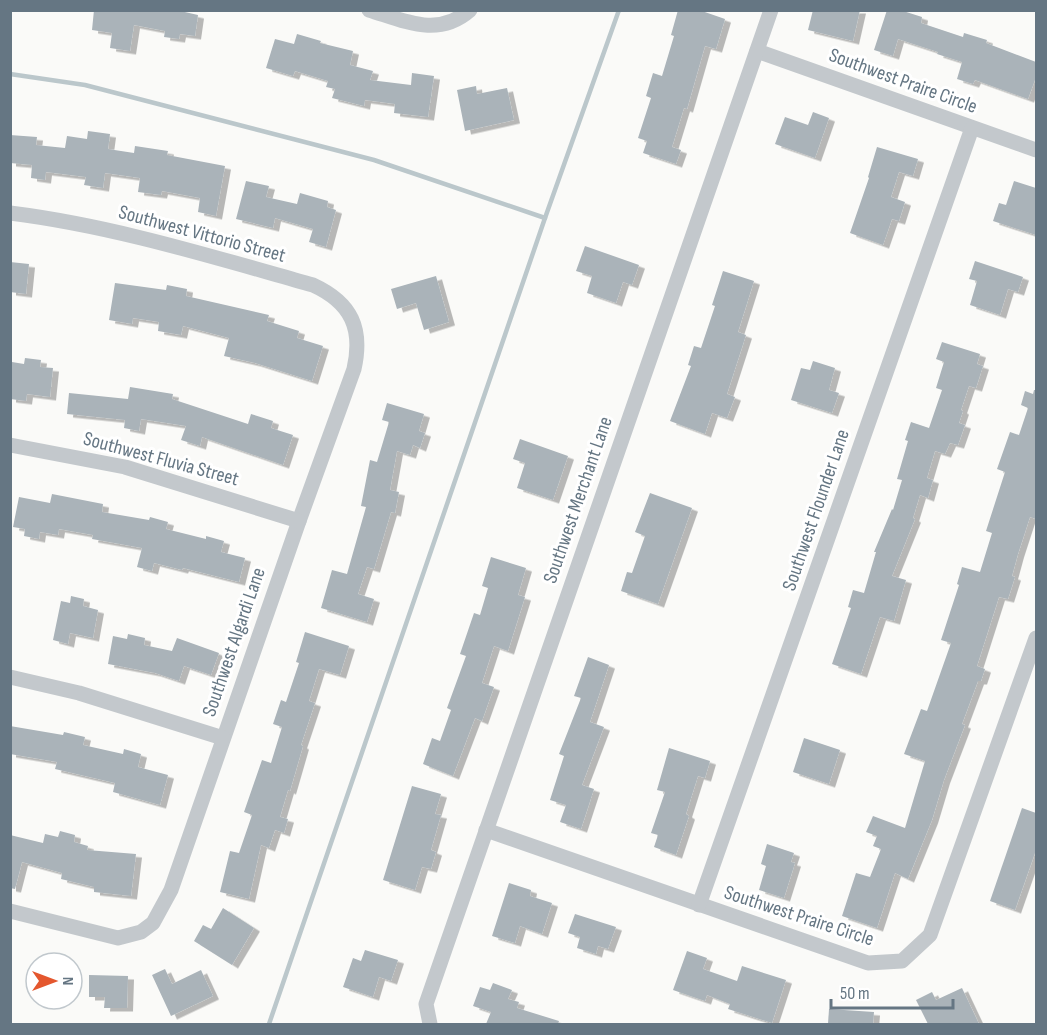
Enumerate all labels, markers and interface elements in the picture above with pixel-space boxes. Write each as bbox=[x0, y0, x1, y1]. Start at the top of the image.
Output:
street label: Southwest Praire Circle bbox=[826, 43, 980, 119]
street label: Southwest Vittorio Street bbox=[116, 200, 288, 268]
street label: Southwest Merchant Lane bbox=[538, 413, 618, 587]
street label: Southwest Flounder Lane bbox=[777, 426, 855, 594]
street label: Southwest Fluvia Street bbox=[81, 427, 241, 491]
street label: Southwest Algardi Lane bbox=[197, 564, 271, 720]
street label: Southwest Praire Circle bbox=[721, 880, 877, 952]
north arrow bbox=[24, 951, 84, 1011]
scale bar bbox=[831, 972, 952, 1010]
text: N bbox=[58, 977, 77, 985]
text: 50 m bbox=[840, 983, 870, 1004]

